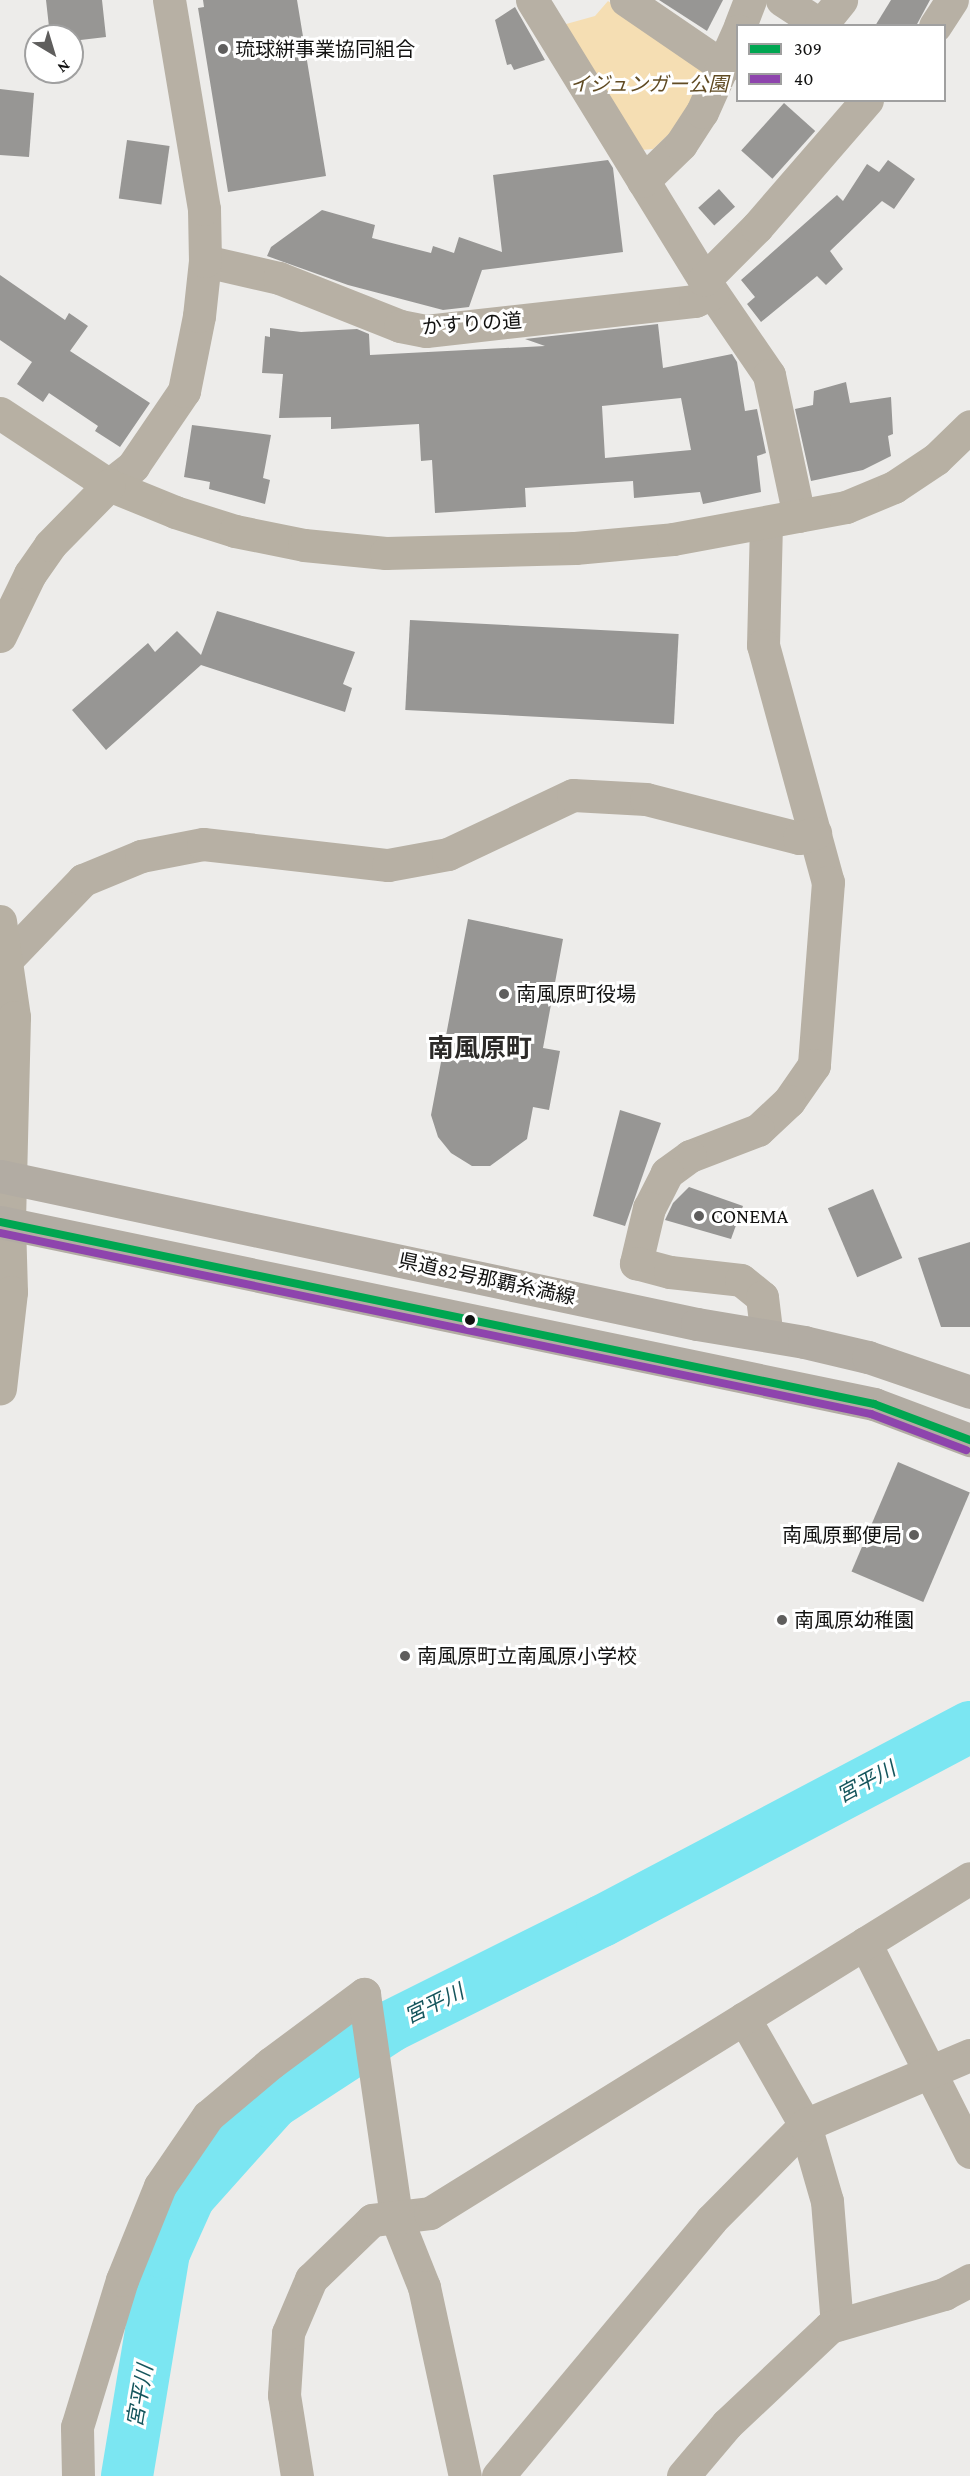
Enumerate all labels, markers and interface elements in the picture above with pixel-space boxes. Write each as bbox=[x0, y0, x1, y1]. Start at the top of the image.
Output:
north arrow bbox=[24, 24, 84, 84]
legend bbox=[736, 24, 946, 102]
place label: 琉球絣事業協同組合 bbox=[235, 37, 415, 61]
text: 309 bbox=[794, 39, 822, 59]
marker: 琉球絣事業協同組合 bbox=[216, 42, 230, 56]
text: N bbox=[55, 57, 74, 77]
text: 40 bbox=[794, 69, 813, 89]
park label: イジュンガー公園 bbox=[569, 72, 729, 96]
street label: かすりの道 bbox=[421, 309, 523, 339]
place label: 南風原町役場 bbox=[516, 982, 636, 1006]
marker: 南風原町役場 bbox=[497, 987, 511, 1001]
district label: 南風原町 bbox=[428, 1033, 532, 1065]
place label: CONEMA bbox=[711, 1204, 788, 1228]
marker: CONEMA bbox=[692, 1209, 706, 1223]
street label: 県道82号那覇糸満線 bbox=[396, 1249, 578, 1309]
unlabelled marker bbox=[464, 1314, 476, 1326]
place label: 南風原郵便局 bbox=[782, 1523, 902, 1547]
marker: 南風原郵便局 bbox=[907, 1528, 921, 1542]
place label: 南風原幼稚園 bbox=[794, 1608, 914, 1632]
marker: 南風原幼稚園 bbox=[775, 1613, 789, 1627]
place label: 南風原町立南風原小学校 bbox=[417, 1644, 637, 1668]
marker: 南風原町立南風原小学校 bbox=[398, 1649, 412, 1663]
water label: 宮平川 bbox=[832, 1756, 900, 1808]
water label: 宮平川 bbox=[400, 1979, 468, 2029]
water label: 宮平川 bbox=[122, 2363, 158, 2429]

